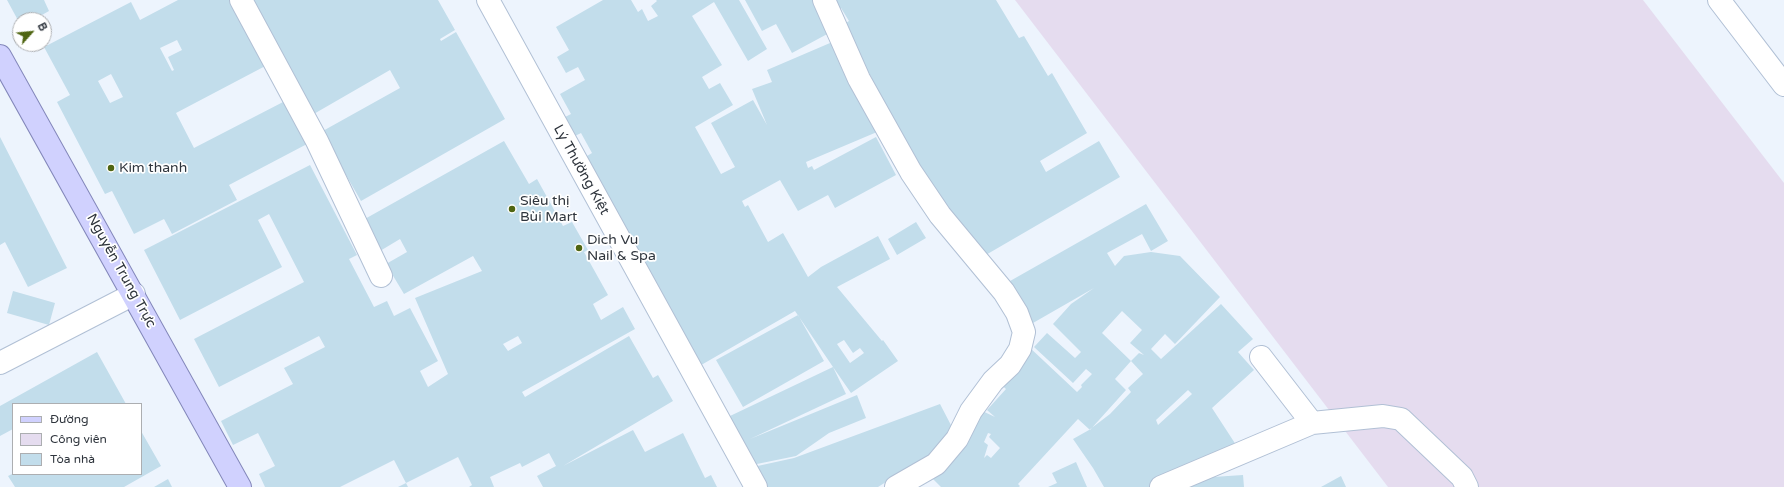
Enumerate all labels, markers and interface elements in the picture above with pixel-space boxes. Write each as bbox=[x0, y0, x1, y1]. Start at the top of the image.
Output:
north arrow bbox=[12, 12, 52, 52]
text: B bbox=[35, 20, 50, 33]
street label: Lý Thường Kiệt bbox=[549, 122, 613, 218]
place label: Kim thanh bbox=[119, 160, 187, 176]
marker: Kim thanh bbox=[106, 163, 116, 173]
place label: Siêu thị Bùi Mart bbox=[520, 193, 577, 226]
marker: Siêu thị Bùi Mart bbox=[507, 204, 517, 214]
street label: Nguyễn Trung Trực bbox=[83, 211, 159, 331]
place label: Dich Vu Nail & Spa bbox=[587, 232, 656, 264]
marker: Dich Vu Nail & Spa bbox=[574, 243, 584, 253]
legend bbox=[12, 403, 142, 475]
text: Đường bbox=[50, 412, 89, 426]
text: Công viên bbox=[50, 432, 107, 446]
text: Tòa nhà bbox=[50, 452, 95, 466]

